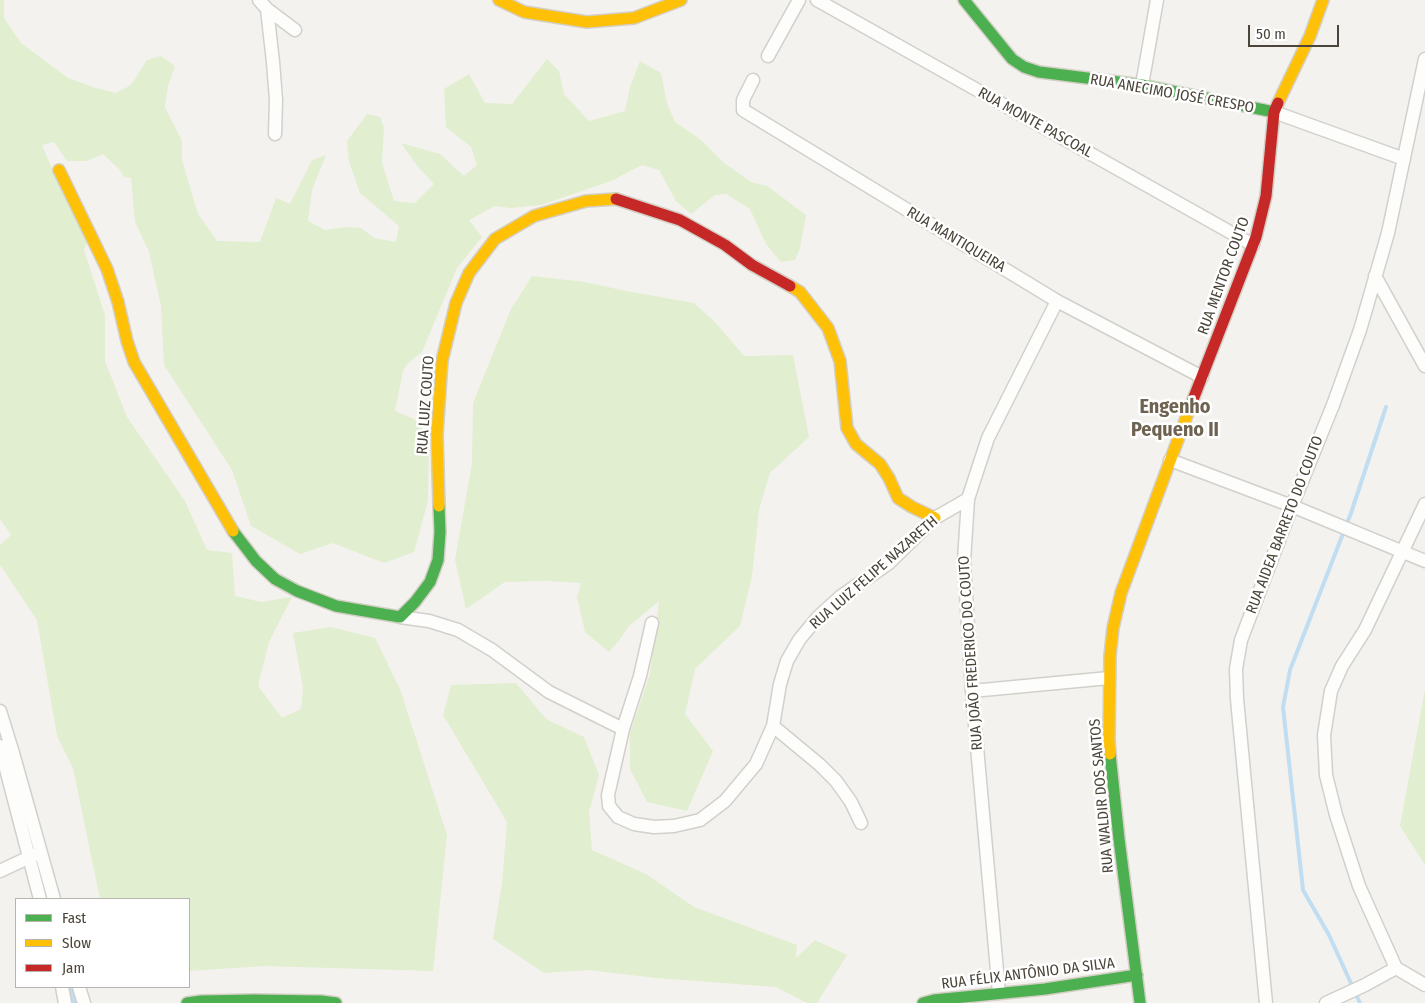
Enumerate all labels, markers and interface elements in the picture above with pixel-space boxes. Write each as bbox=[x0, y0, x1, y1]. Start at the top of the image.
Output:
scale bar bbox=[1250, 15, 1341, 47]
text: 50 m bbox=[1256, 25, 1286, 43]
street label: RUA ANECIMO JOSÉ CRESPO bbox=[1089, 71, 1255, 117]
street label: RUA MONTE PASCOAL bbox=[975, 84, 1095, 162]
street label: RUA MANTIQUEIRA bbox=[903, 203, 1009, 277]
street label: RUA MENTOR COUTO bbox=[1194, 215, 1254, 337]
street label: RUA LUIZ COUTO bbox=[414, 355, 438, 455]
district label: Engenho Pequeno II bbox=[1131, 395, 1219, 442]
street label: RUA AIDEA BARRETO DO COUTO bbox=[1243, 434, 1327, 616]
street label: RUA LUIZ FELIPE NAZARETH bbox=[806, 513, 942, 633]
street label: RUA JOÃO FREDERICO DO COUTO bbox=[955, 555, 987, 751]
street label: RUA WALDIR DOS SANTOS bbox=[1086, 718, 1118, 874]
legend bbox=[15, 898, 190, 988]
text: Fast bbox=[62, 909, 86, 927]
text: Slow bbox=[62, 934, 91, 952]
street label: RUA FÉLIX ANTÔNIO DA SILVA bbox=[940, 954, 1116, 994]
text: Jam bbox=[62, 959, 85, 977]

